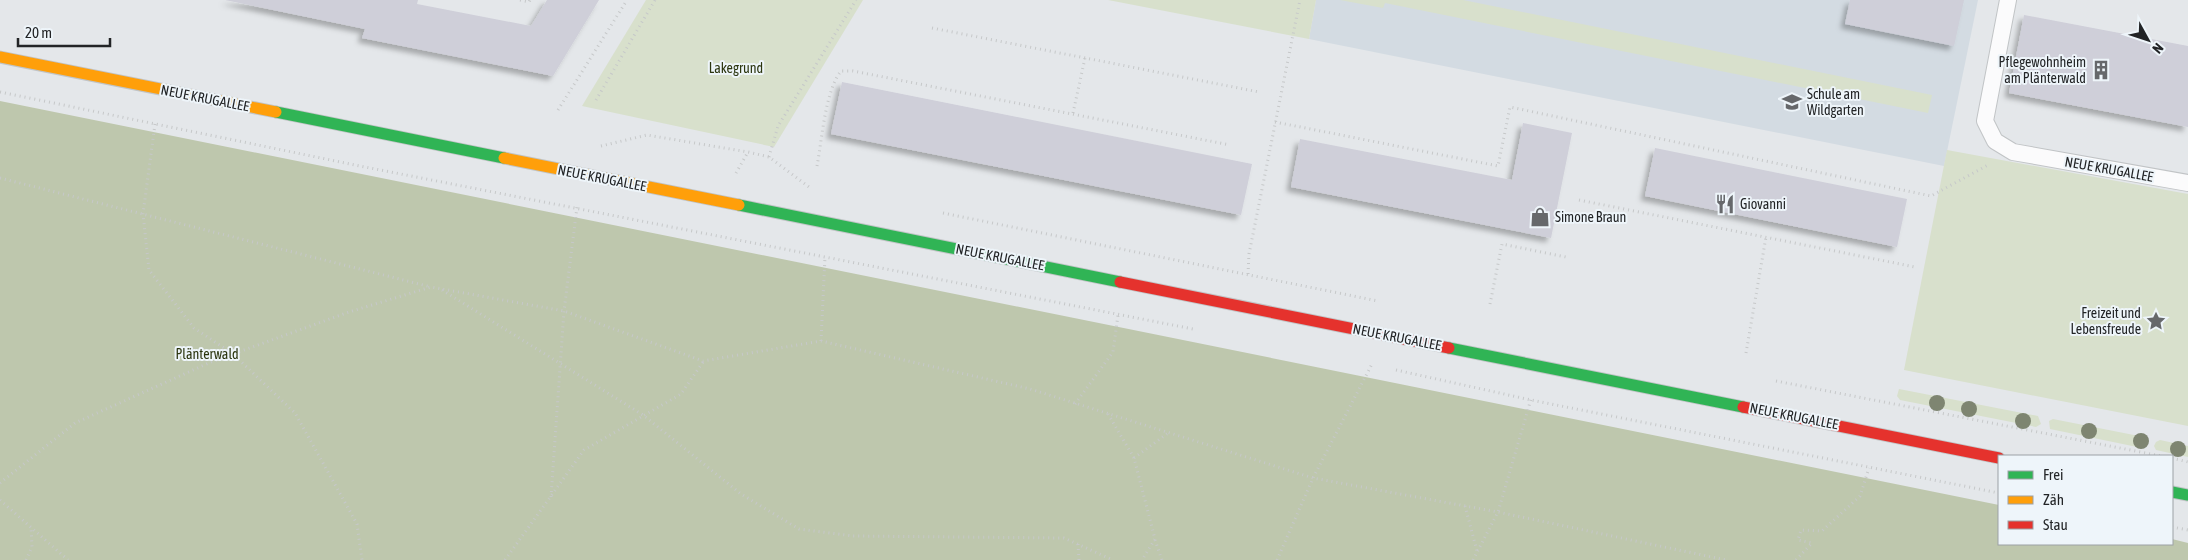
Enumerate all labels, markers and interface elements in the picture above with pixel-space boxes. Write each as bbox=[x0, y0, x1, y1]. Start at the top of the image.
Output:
scale bar bbox=[18, 15, 110, 47]
north arrow bbox=[2123, 15, 2173, 65]
text: 20 m bbox=[25, 24, 52, 41]
text: N bbox=[2149, 40, 2167, 57]
place label: Pflegewohnheim am Plänterwald bbox=[1999, 54, 2086, 86]
building icon: Pflegewohnheim am Plänterwald bbox=[2090, 59, 2112, 81]
park label: Lakegrund bbox=[709, 60, 763, 76]
street label: NEUE KRUGALLEE bbox=[160, 82, 251, 114]
place label: Schule am Wildgarten bbox=[1807, 86, 1864, 118]
school or university icon: Schule am Wildgarten bbox=[1781, 91, 1803, 113]
street label: NEUE KRUGALLEE bbox=[2064, 153, 2155, 185]
street label: NEUE KRUGALLEE bbox=[557, 162, 648, 194]
restaurant icon: Giovanni bbox=[1714, 193, 1736, 215]
place label: Giovanni bbox=[1740, 196, 1786, 212]
shop icon: Simone Braun bbox=[1529, 206, 1551, 228]
place label: Simone Braun bbox=[1555, 209, 1626, 225]
street label: NEUE KRUGALLEE bbox=[955, 241, 1046, 273]
place label: Freizeit und Lebensfreude bbox=[2070, 305, 2141, 337]
place icon: Freizeit und Lebensfreude bbox=[2145, 310, 2167, 332]
street label: NEUE KRUGALLEE bbox=[1352, 321, 1443, 353]
park label: Plänterwald bbox=[175, 346, 239, 362]
street label: NEUE KRUGALLEE bbox=[1749, 400, 1840, 432]
legend bbox=[1998, 455, 2173, 545]
text: Frei bbox=[2043, 466, 2063, 483]
text: Zäh bbox=[2043, 491, 2064, 508]
text: Stau bbox=[2043, 516, 2068, 533]

